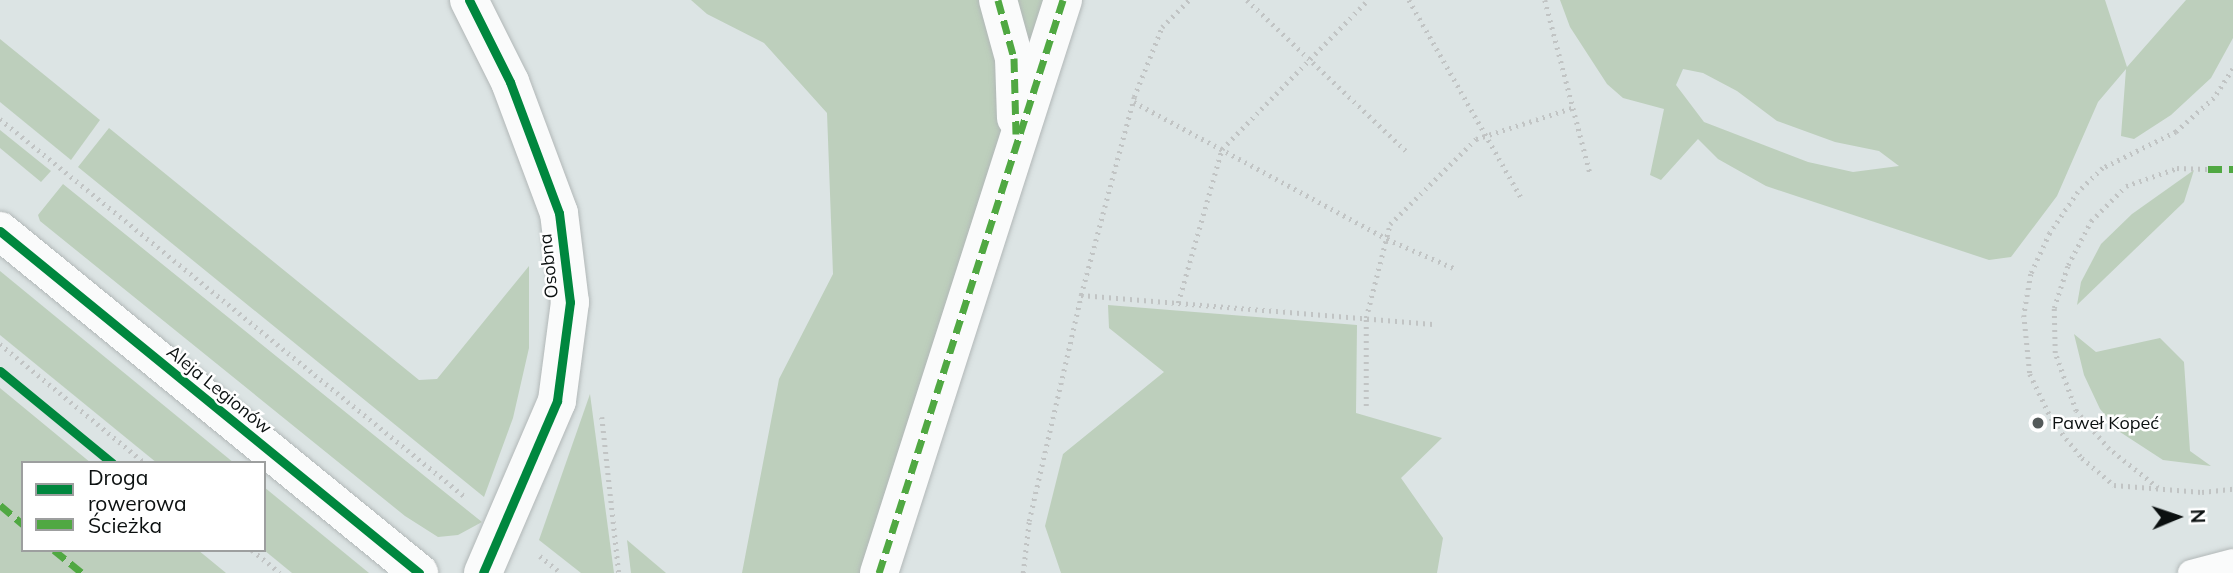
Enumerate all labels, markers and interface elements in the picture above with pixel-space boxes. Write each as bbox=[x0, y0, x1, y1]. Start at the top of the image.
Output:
street label: Osobna bbox=[535, 232, 563, 300]
street label: Aleja Legionów bbox=[162, 341, 276, 439]
place label: Paweł Kopeć bbox=[2052, 412, 2159, 434]
marker: Paweł Kopeć bbox=[2030, 415, 2046, 431]
legend bbox=[21, 461, 266, 552]
text: Droga rowerowa bbox=[88, 464, 187, 516]
north arrow bbox=[2142, 482, 2212, 552]
text: N bbox=[2186, 509, 2210, 524]
text: Ścieżka bbox=[88, 512, 162, 538]

